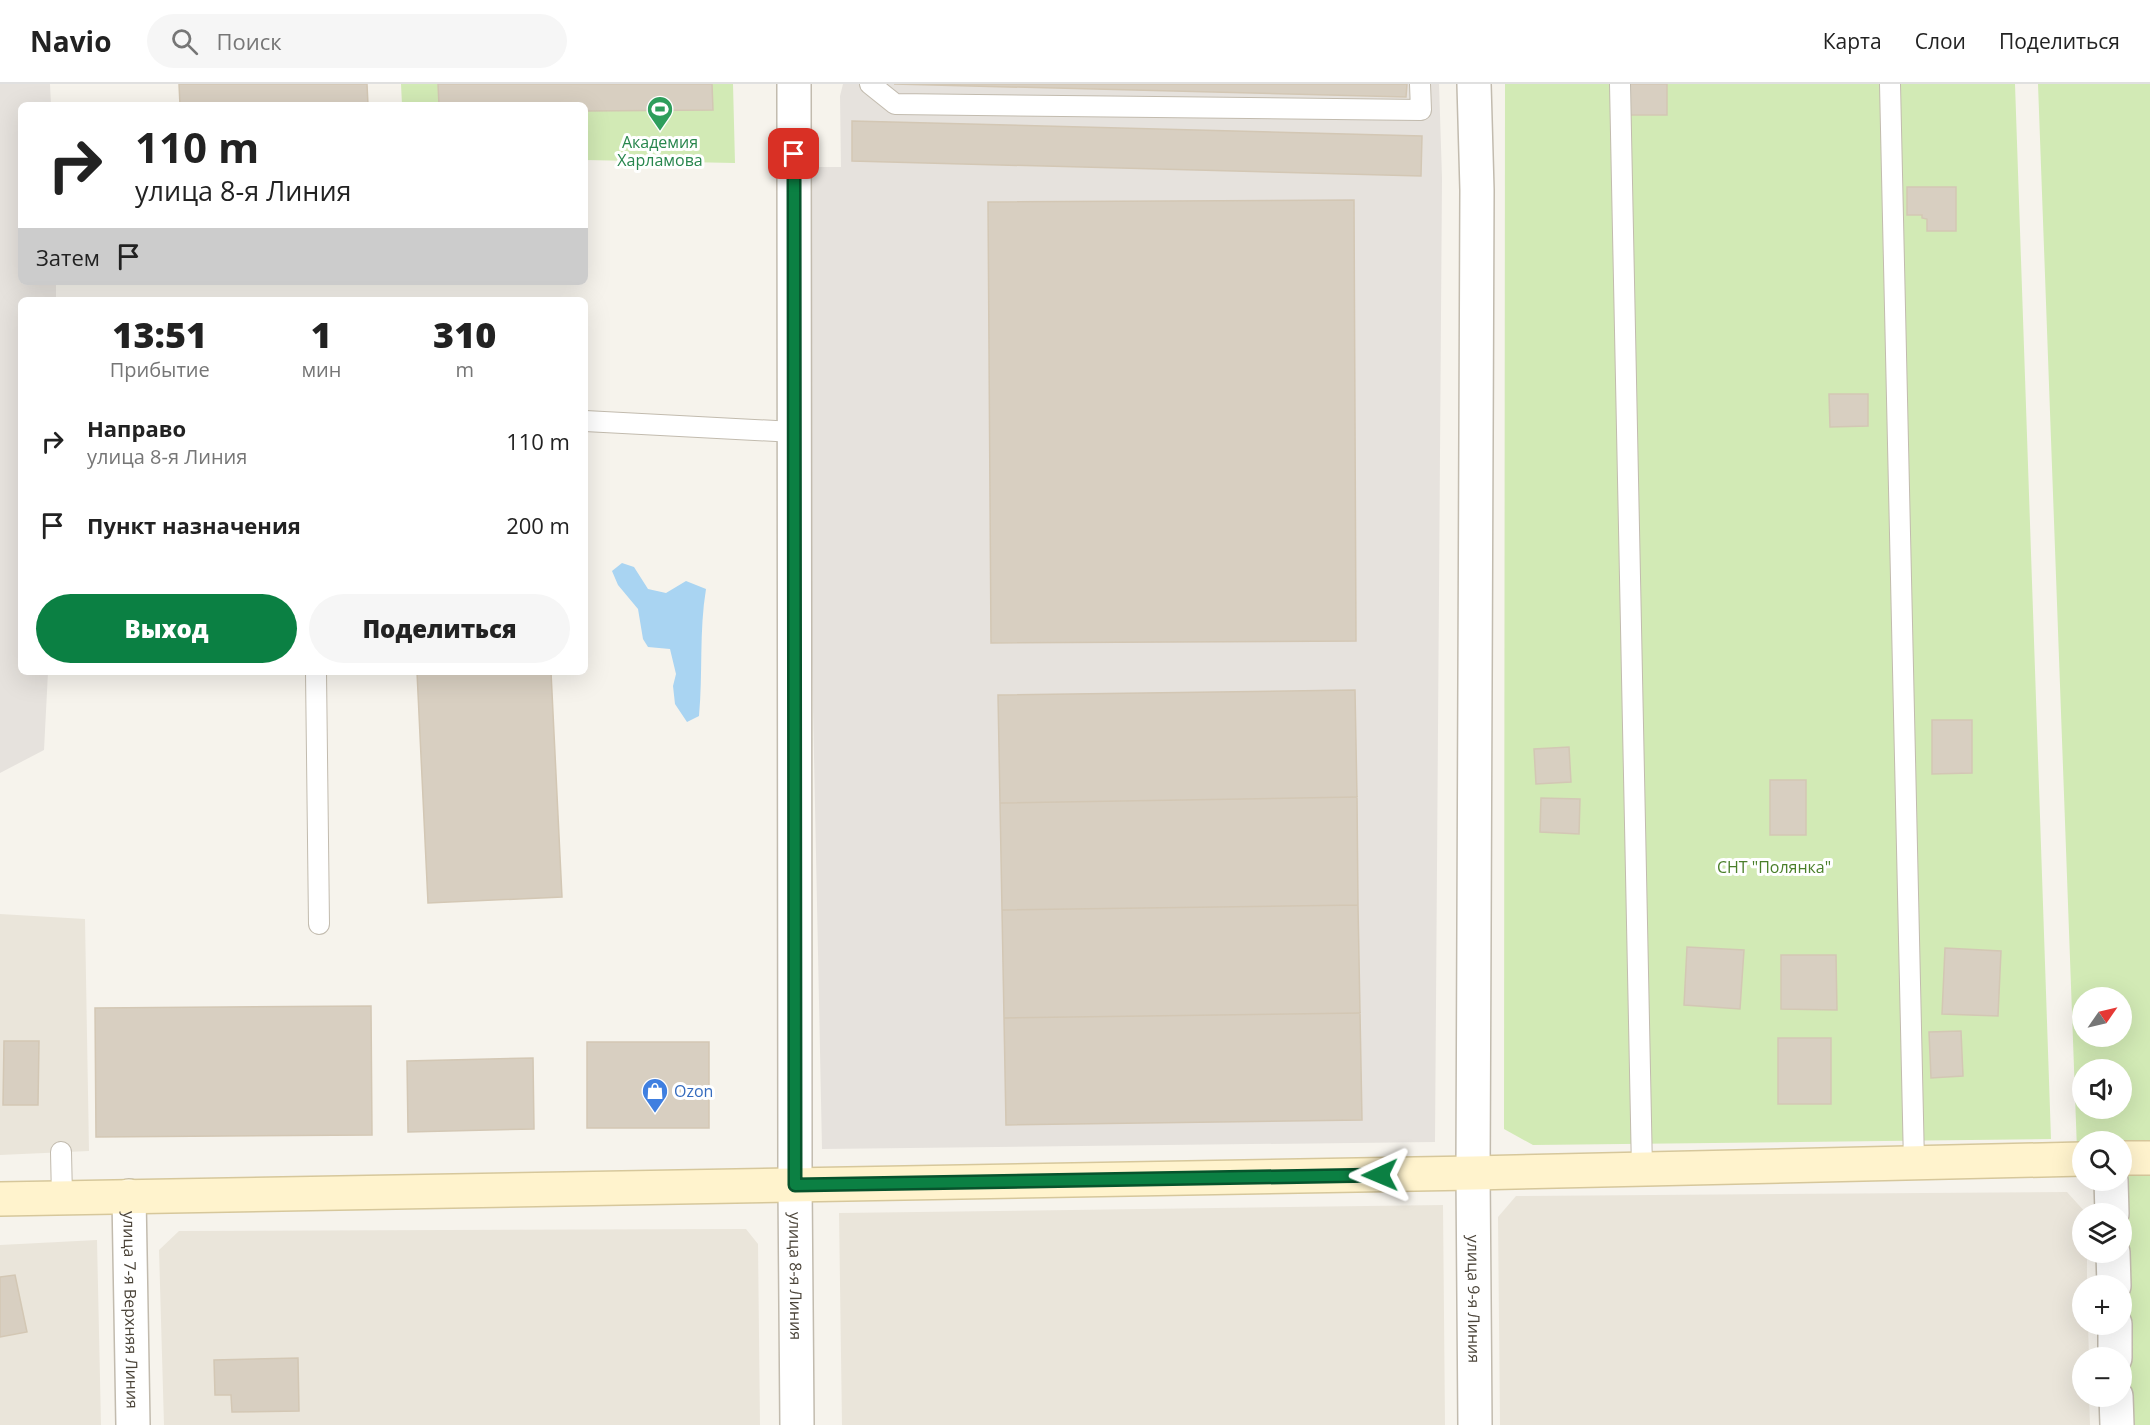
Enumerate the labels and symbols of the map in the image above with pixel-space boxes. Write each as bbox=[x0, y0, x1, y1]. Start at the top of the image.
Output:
sports icon: Академия Харламова bbox=[645, 94, 675, 132]
pin bbox=[768, 128, 819, 179]
place label: Академия Харламова bbox=[617, 131, 703, 171]
park label: СНТ "Полянка" bbox=[1717, 856, 1831, 878]
north arrow bbox=[2072, 987, 2132, 1047]
shop icon: Ozon bbox=[640, 1076, 670, 1114]
place label: Ozon bbox=[674, 1080, 713, 1102]
position arrow bbox=[1348, 1143, 1412, 1207]
street label: улица 7-я Верхняя Линия bbox=[118, 1211, 144, 1409]
street label: улица 8-я Линия bbox=[784, 1212, 807, 1340]
street label: улица 9-я Линия bbox=[1462, 1235, 1486, 1363]

